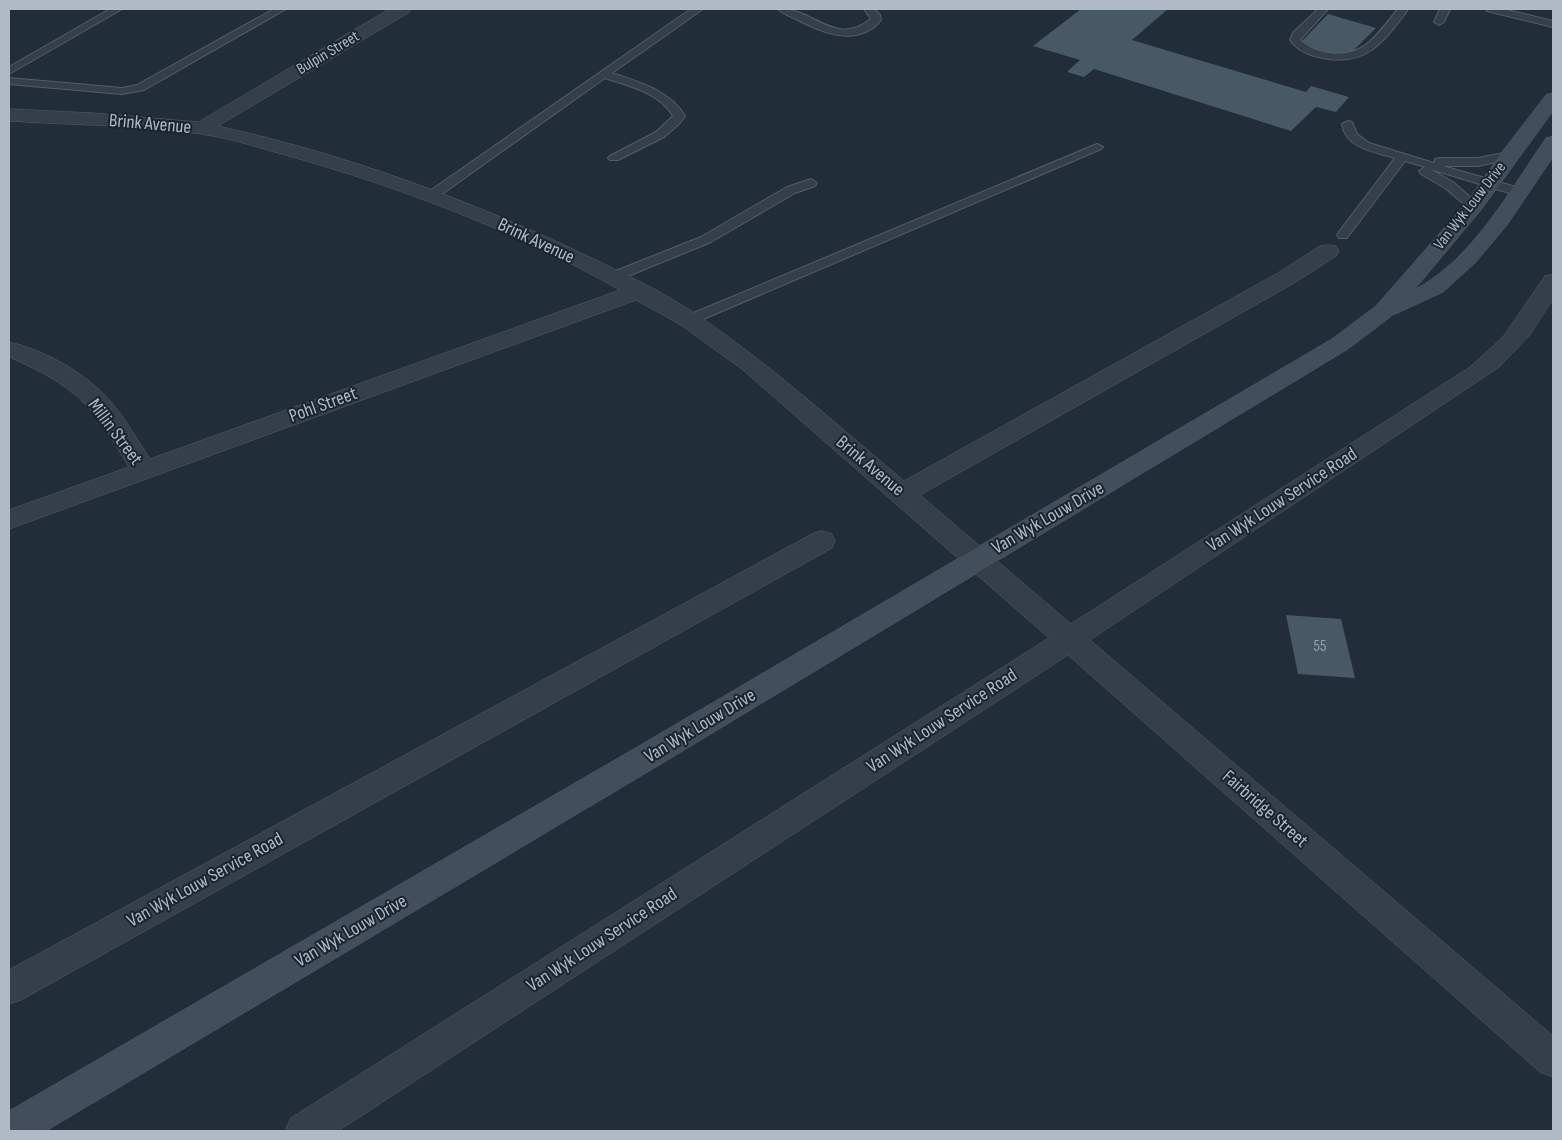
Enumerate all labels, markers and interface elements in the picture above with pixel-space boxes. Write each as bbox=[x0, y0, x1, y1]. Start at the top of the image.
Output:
street label: Bulpin Street bbox=[293, 27, 363, 79]
street label: Brink Avenue bbox=[108, 109, 192, 139]
street label: Van Wyk Louw Drive bbox=[1430, 158, 1510, 254]
street label: Brink Avenue bbox=[494, 213, 578, 269]
street label: Pohl Street bbox=[286, 382, 360, 428]
street label: Millin Street bbox=[83, 394, 147, 470]
street label: Brink Avenue bbox=[831, 431, 909, 501]
street label: Van Wyk Louw Service Road bbox=[1202, 443, 1362, 557]
street label: Van Wyk Louw Drive bbox=[988, 477, 1108, 559]
house number: 55 bbox=[1314, 637, 1326, 656]
street label: Van Wyk Louw Service Road bbox=[862, 664, 1022, 778]
street label: Van Wyk Louw Drive bbox=[640, 684, 760, 768]
street label: Fairbridge Street bbox=[1217, 765, 1313, 853]
street label: Van Wyk Louw Service Road bbox=[123, 828, 287, 932]
street label: Van Wyk Louw Service Road bbox=[522, 883, 682, 997]
street label: Van Wyk Louw Drive bbox=[291, 890, 411, 972]

